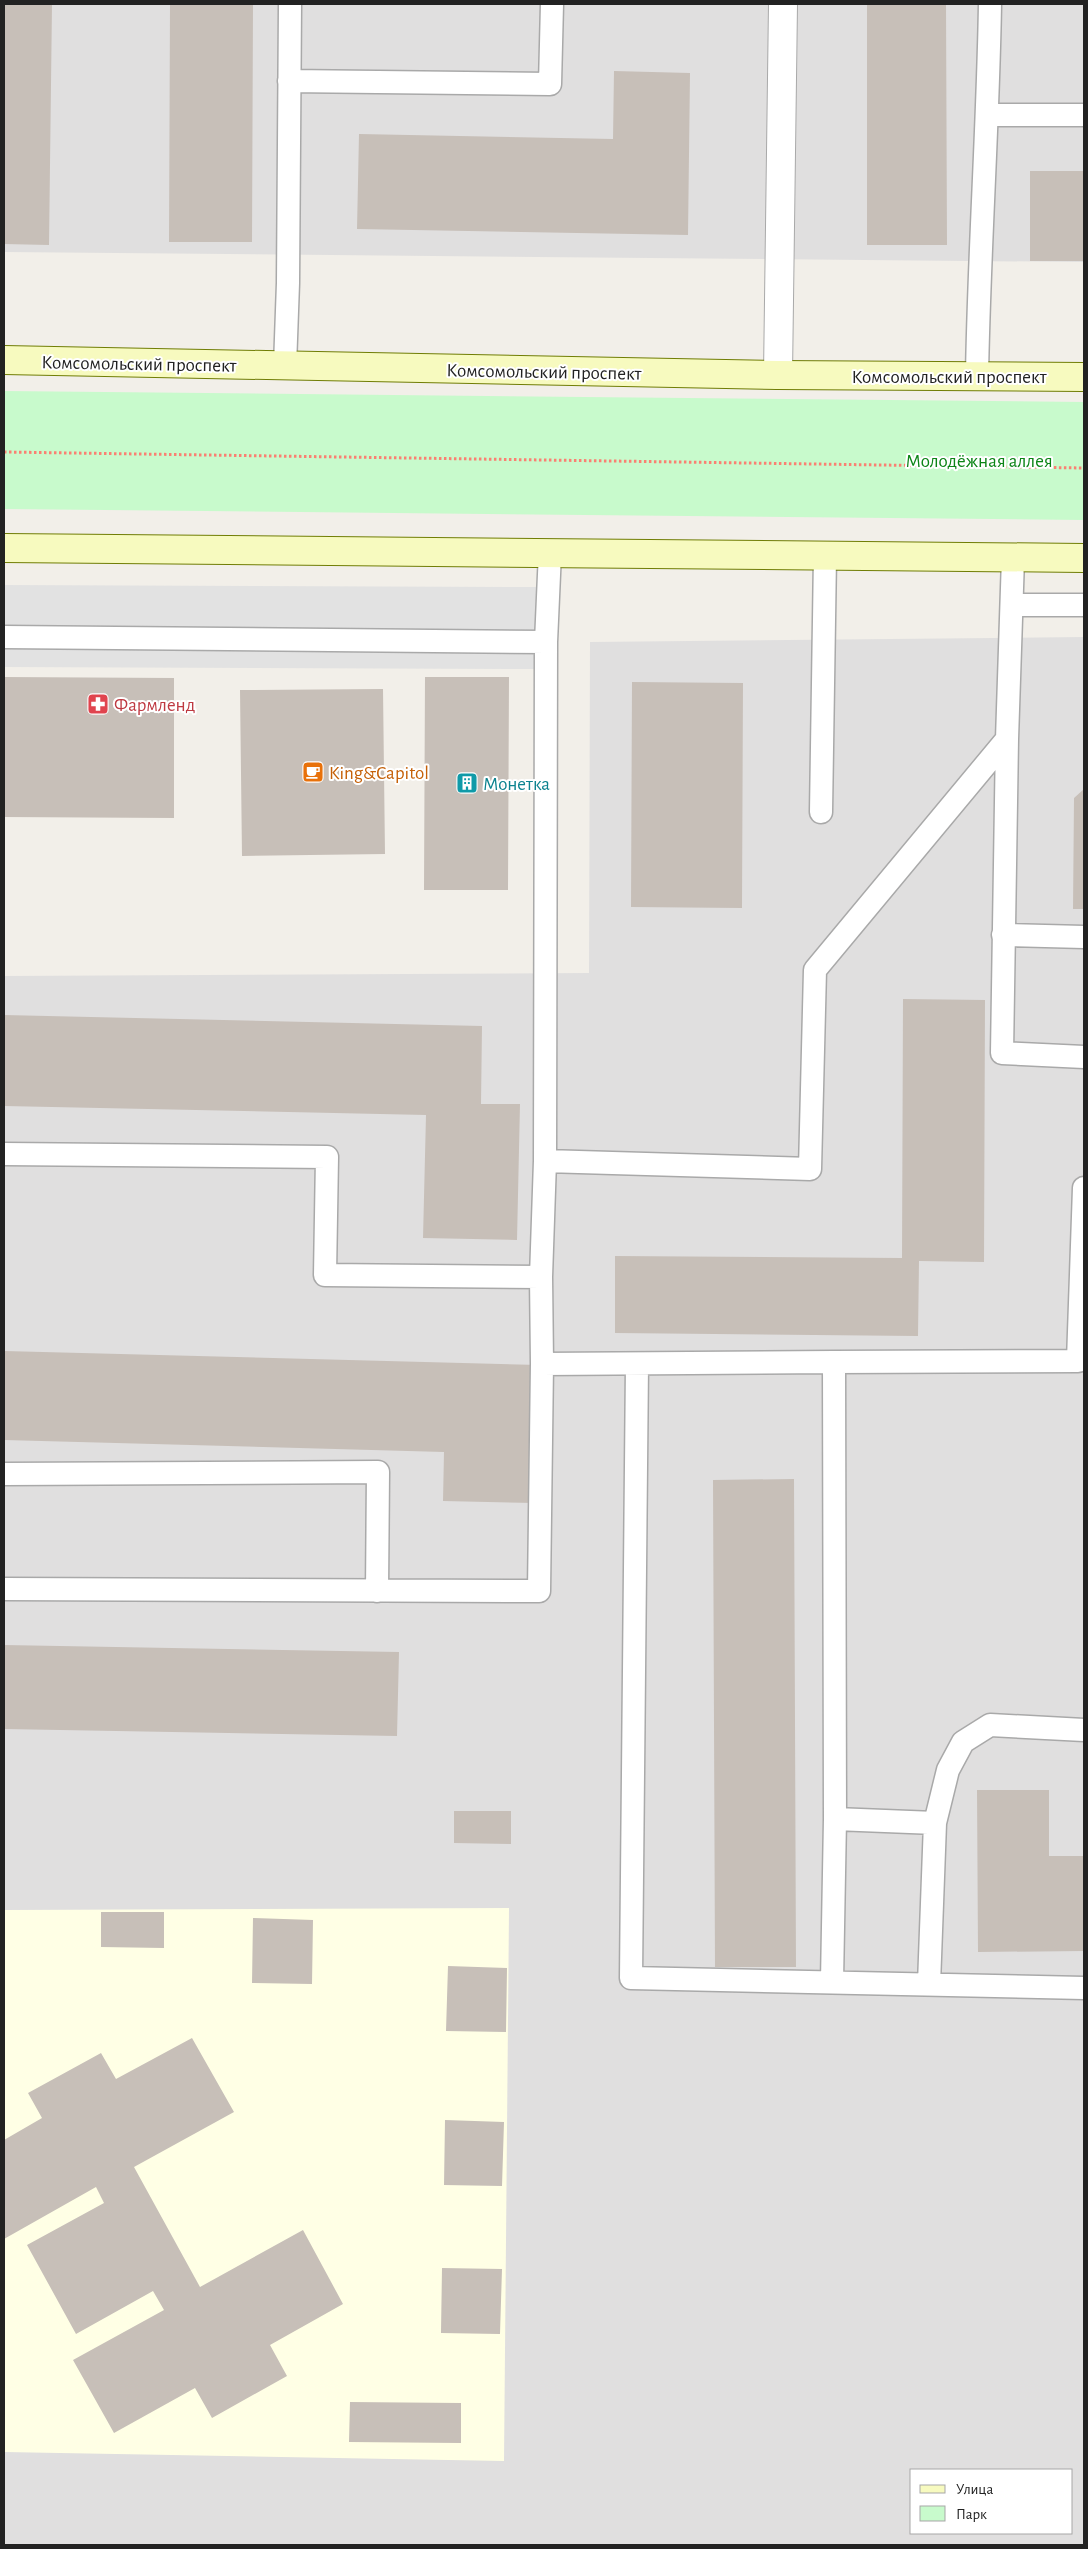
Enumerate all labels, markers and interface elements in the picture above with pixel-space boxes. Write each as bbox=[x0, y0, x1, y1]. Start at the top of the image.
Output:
street label: Комсомольский проспект bbox=[41, 353, 237, 376]
street label: Комсомольский проспект bbox=[446, 361, 642, 384]
street label: Комсомольский проспект bbox=[851, 368, 1047, 387]
park label: Молодёжная аллея bbox=[905, 452, 1053, 471]
pharmacy icon: Фармленд bbox=[86, 692, 110, 716]
place label: Фармленд bbox=[114, 696, 195, 715]
cafe icon: King&Capitol bbox=[301, 760, 325, 784]
place label: King&Capitol bbox=[329, 764, 429, 783]
building icon: Монетка bbox=[455, 771, 479, 795]
place label: Монетка bbox=[483, 775, 550, 794]
legend bbox=[910, 2469, 1073, 2534]
text: Улица bbox=[956, 2482, 993, 2497]
text: Парк bbox=[956, 2507, 987, 2522]

